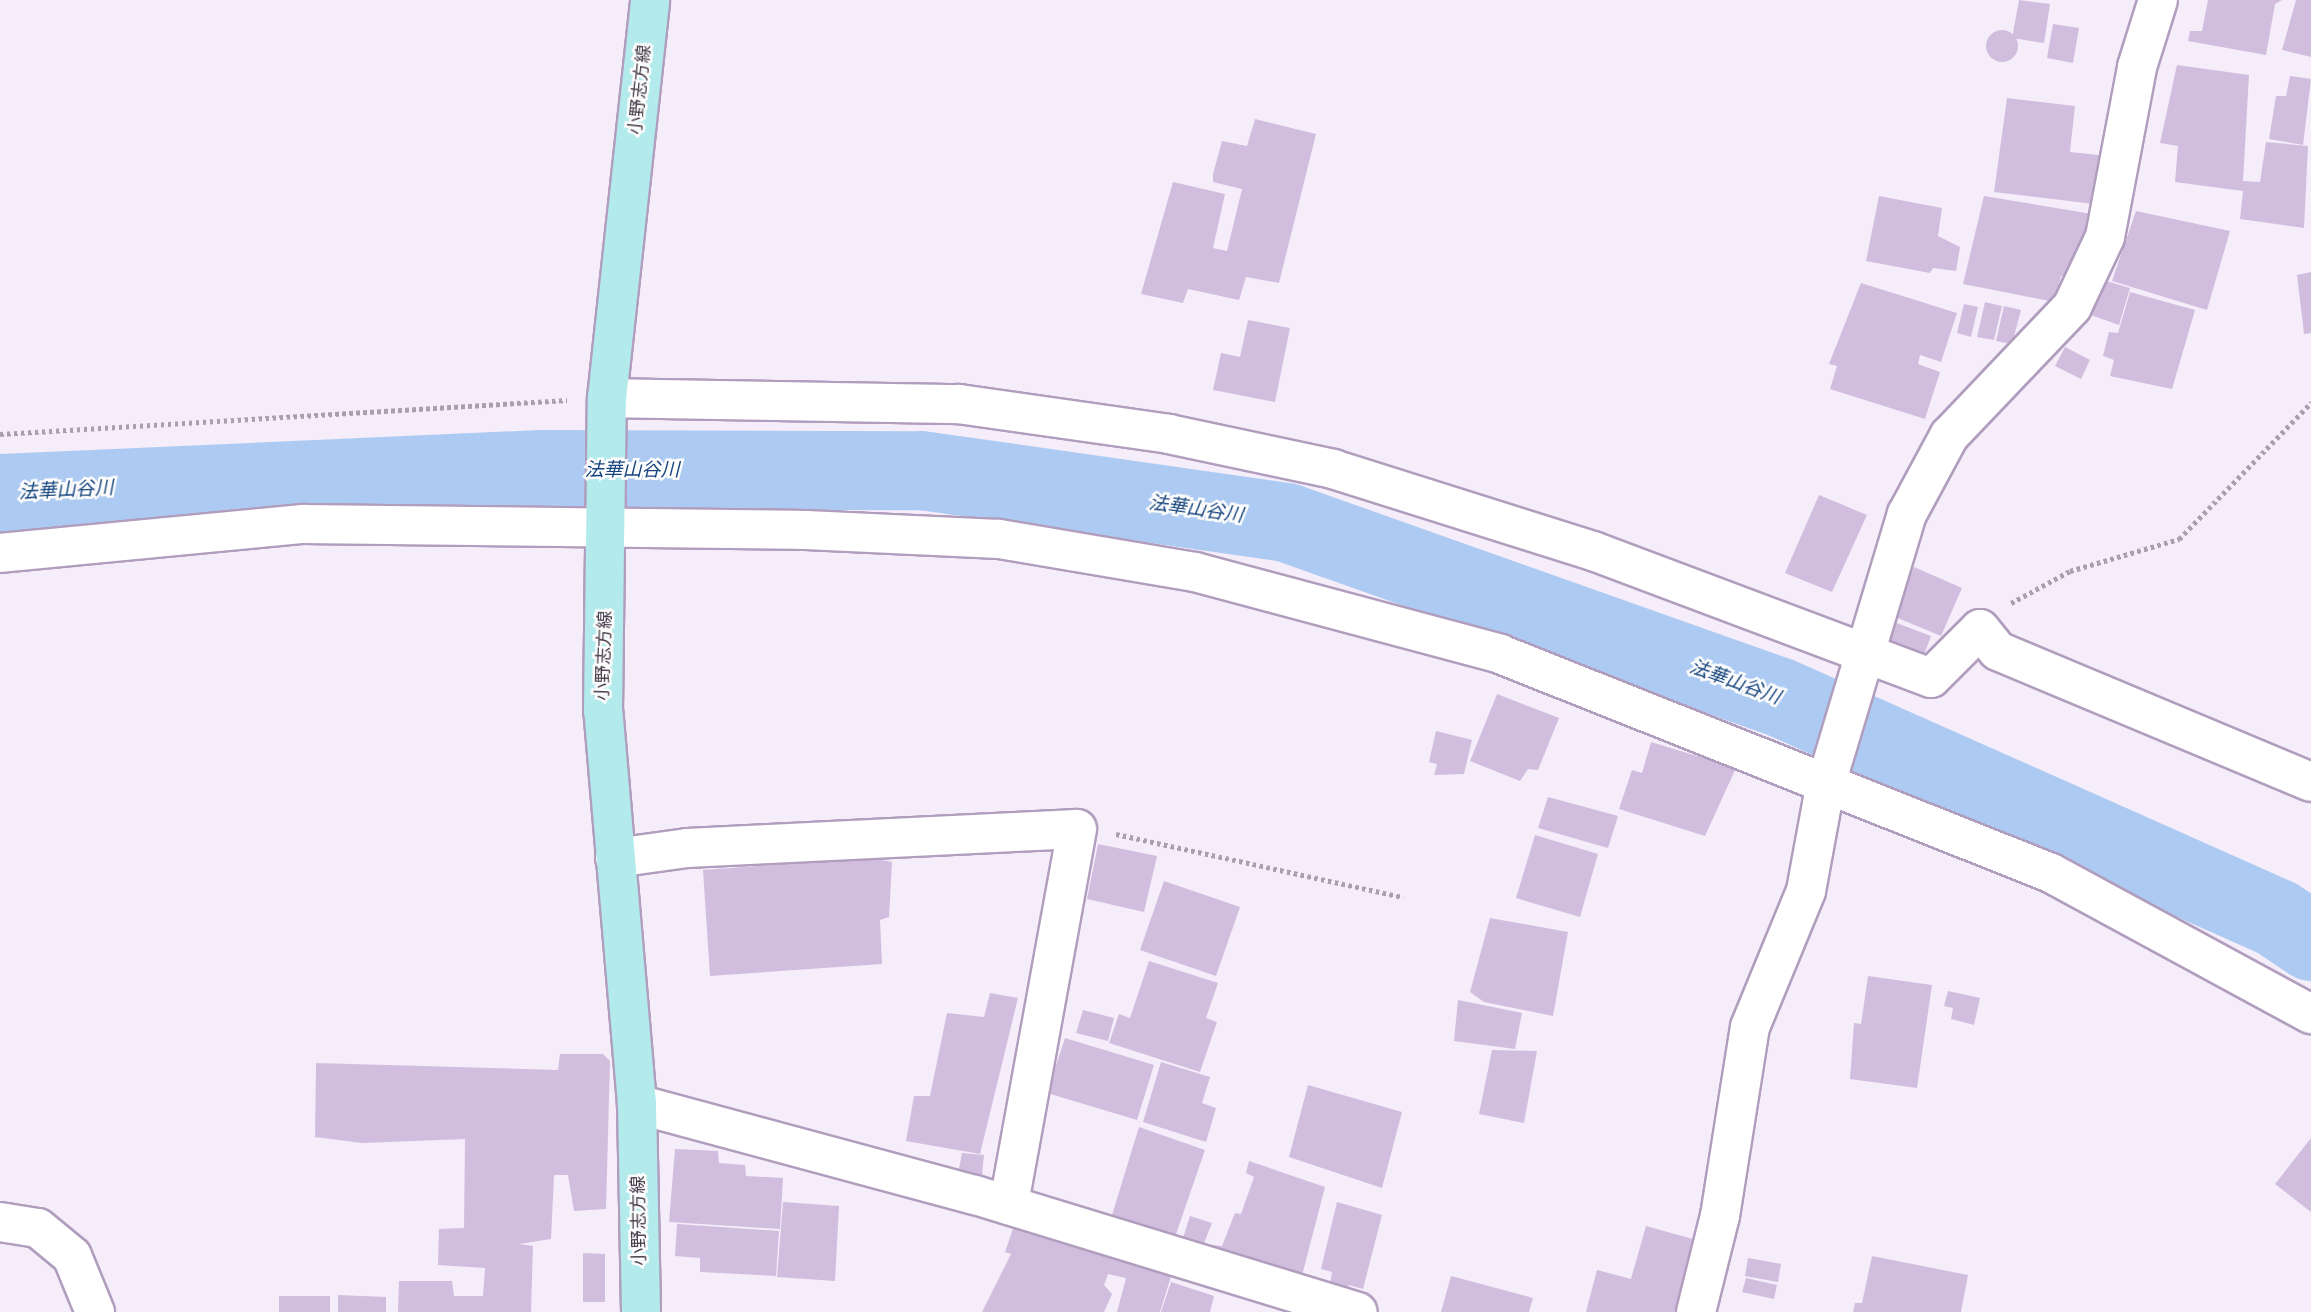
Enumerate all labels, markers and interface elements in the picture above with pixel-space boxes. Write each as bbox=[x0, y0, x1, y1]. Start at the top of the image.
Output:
street label: 小野志方線 bbox=[625, 44, 655, 136]
water label: 法華山谷川 bbox=[585, 459, 679, 481]
water label: 法華山谷川 bbox=[18, 476, 114, 504]
water label: 法華山谷川 bbox=[1147, 491, 1245, 527]
street label: 小野志方線 bbox=[592, 611, 616, 701]
water label: 法華山谷川 bbox=[1686, 655, 1784, 709]
street label: 小野志方線 bbox=[627, 1176, 651, 1266]

